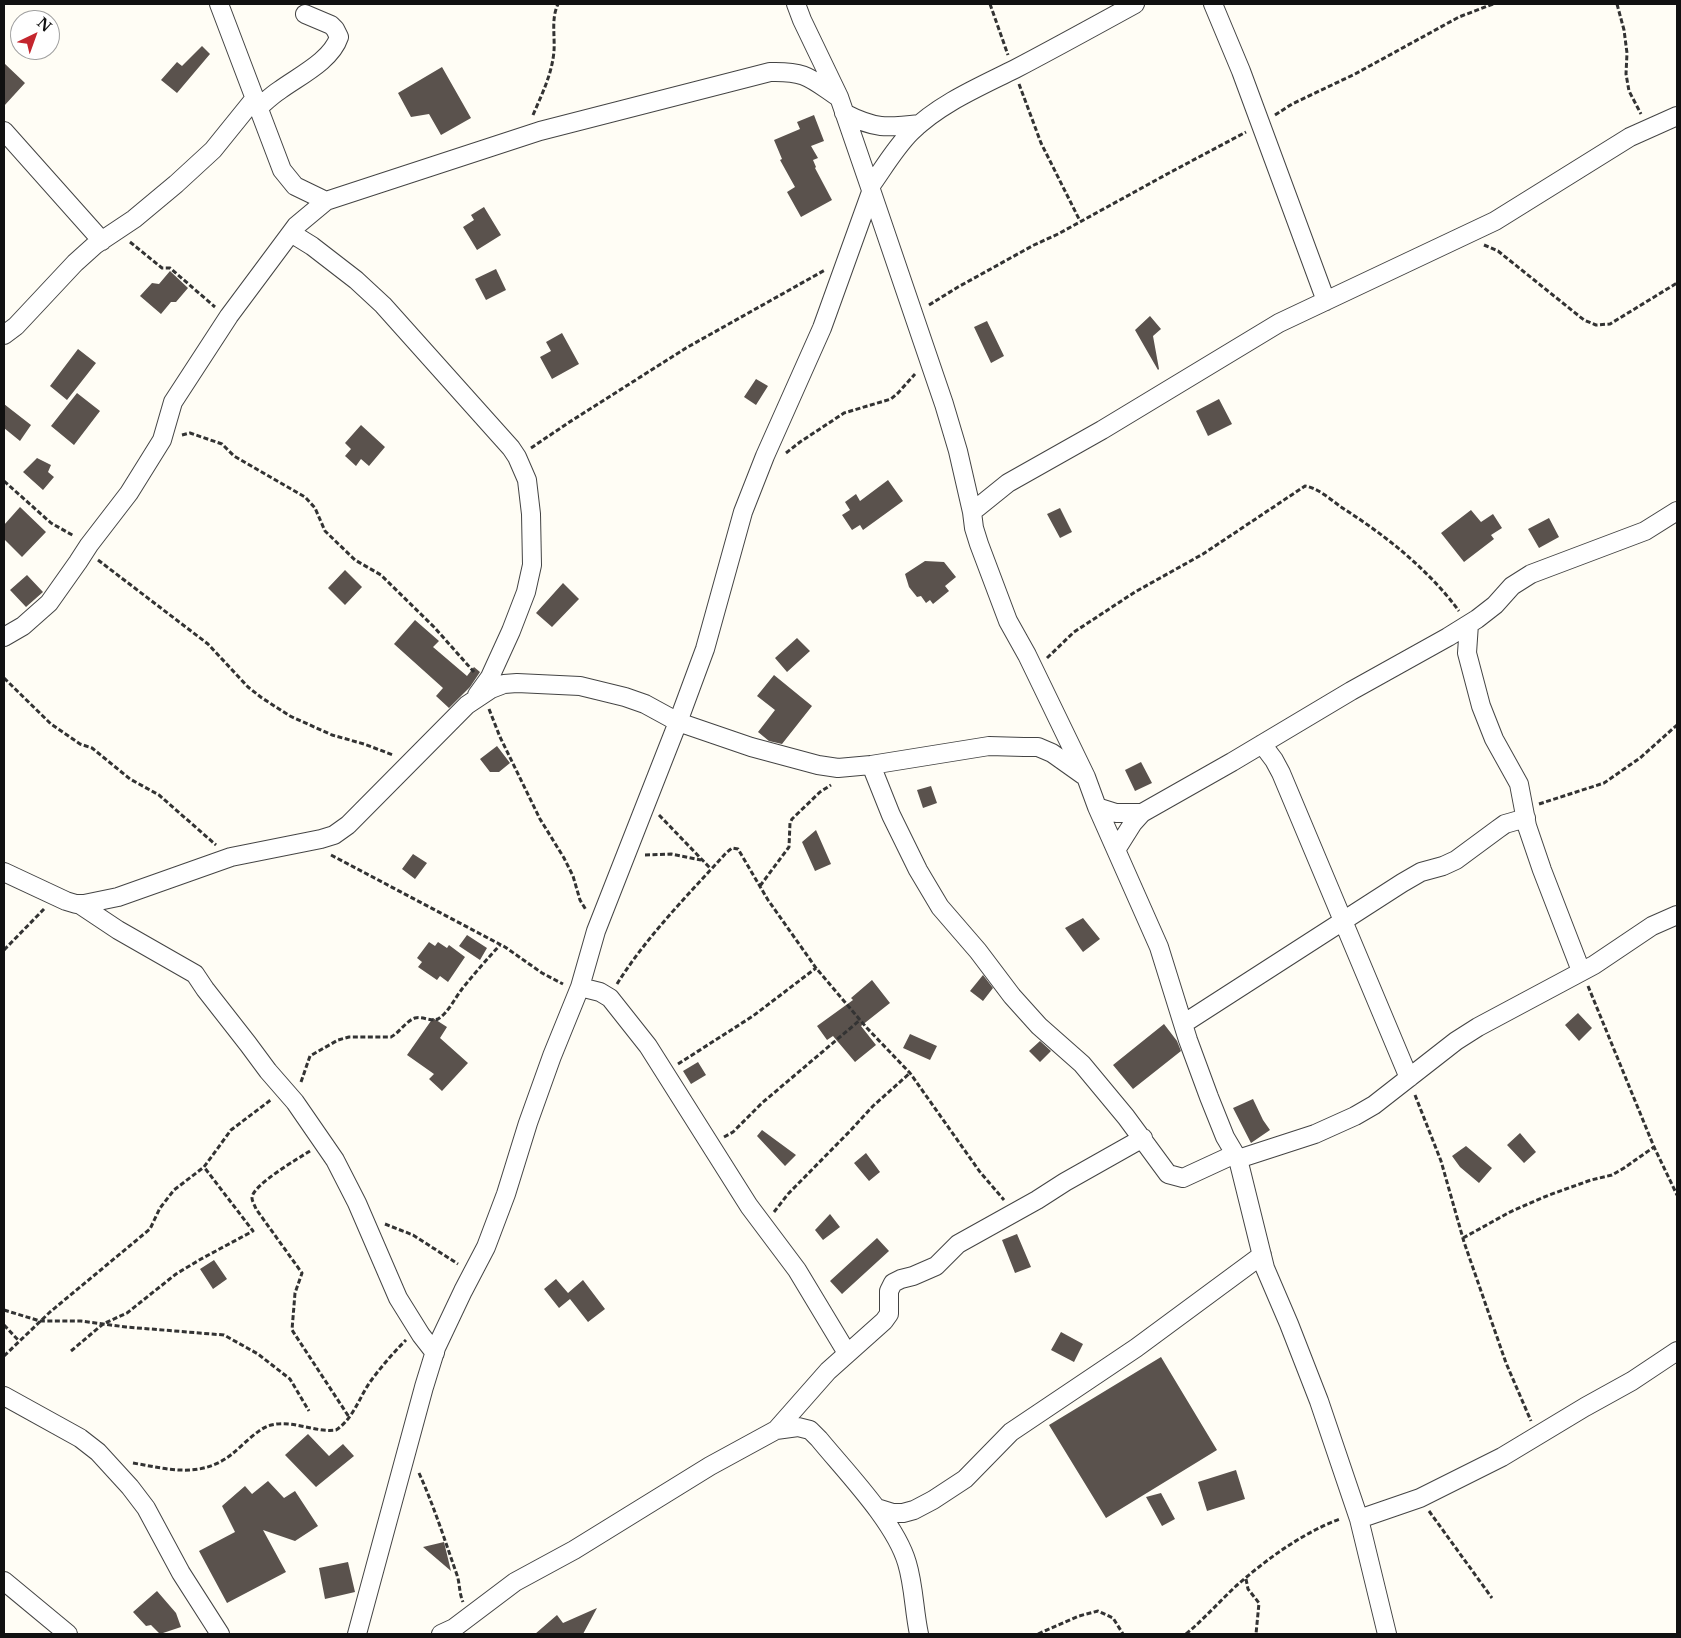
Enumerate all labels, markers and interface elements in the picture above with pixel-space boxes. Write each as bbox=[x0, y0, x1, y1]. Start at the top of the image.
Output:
north arrow bbox=[10, 10, 60, 60]
text: N bbox=[33, 13, 55, 36]

